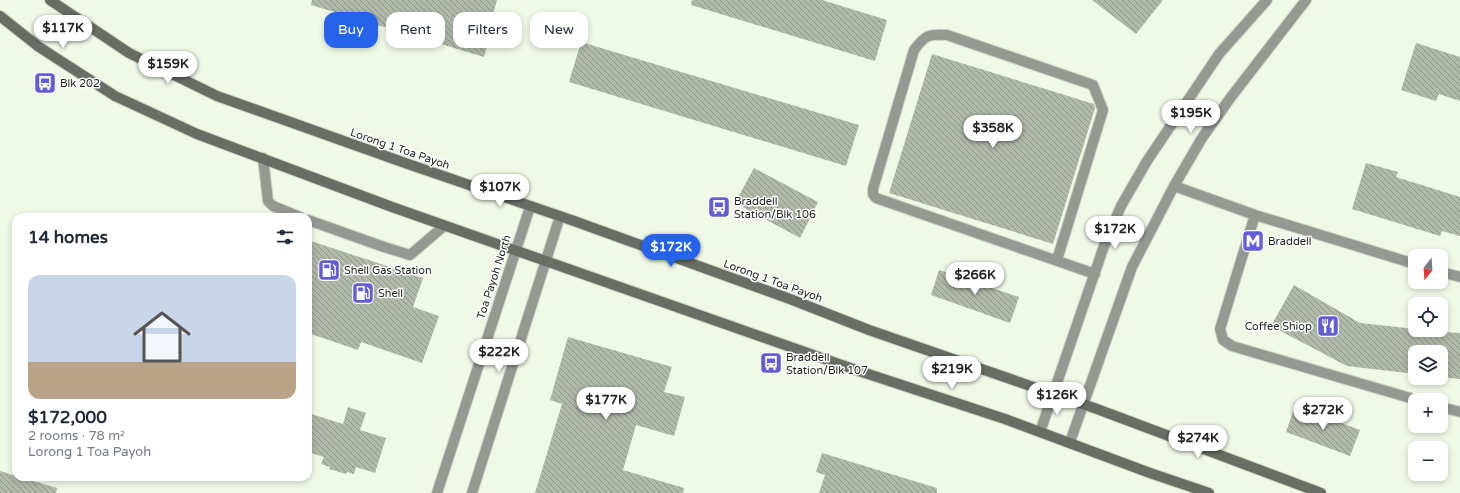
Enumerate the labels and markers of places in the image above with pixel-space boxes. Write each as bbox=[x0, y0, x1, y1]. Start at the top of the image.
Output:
pin: $117K bbox=[35, 15, 91, 49]
pin: $159K bbox=[140, 51, 196, 85]
bus stop icon: Blk 202 bbox=[32, 70, 58, 96]
place label: Blk 202 bbox=[60, 77, 100, 90]
pin: $195K bbox=[1163, 100, 1219, 134]
pin: $358K bbox=[965, 115, 1021, 149]
pin: $107K bbox=[472, 174, 528, 208]
bus stop icon: Braddell Station/Blk 106 bbox=[706, 194, 732, 220]
place label: Braddell Station/Blk 106 bbox=[734, 195, 816, 221]
pin: $172K bbox=[1087, 216, 1143, 250]
metro station icon: Braddell bbox=[1240, 228, 1266, 254]
pin: $172K bbox=[643, 234, 699, 268]
place label: Braddell bbox=[1268, 235, 1312, 248]
fuel station icon: Shell Gas Station bbox=[316, 257, 342, 283]
pin: $266K bbox=[947, 262, 1003, 296]
place label: Shell Gas Station bbox=[344, 264, 432, 277]
fuel station icon: Shell bbox=[350, 280, 376, 306]
place label: Shell bbox=[378, 287, 403, 300]
restaurant icon: Coffee Shiop bbox=[1315, 313, 1341, 339]
place label: Coffee Shiop bbox=[1245, 320, 1312, 333]
pin: $222K bbox=[471, 339, 527, 373]
bus stop icon: Braddell Station/Blk 107 bbox=[758, 350, 784, 376]
place label: Braddell Station/Blk 107 bbox=[786, 351, 868, 377]
pin: $219K bbox=[924, 356, 980, 390]
pin: $126K bbox=[1029, 382, 1085, 416]
pin: $177K bbox=[578, 387, 634, 421]
pin: $272K bbox=[1295, 397, 1351, 431]
pin: $274K bbox=[1170, 425, 1226, 459]

